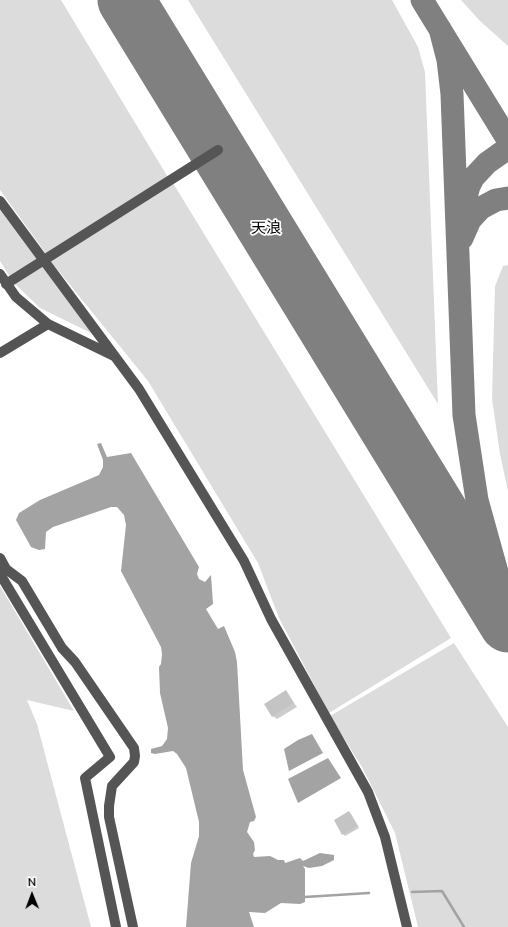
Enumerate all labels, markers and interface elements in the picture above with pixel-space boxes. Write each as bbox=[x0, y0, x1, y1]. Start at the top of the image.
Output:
district label: 天浪 bbox=[251, 220, 281, 238]
north arrow bbox=[12, 875, 52, 915]
text: N bbox=[28, 875, 36, 890]

